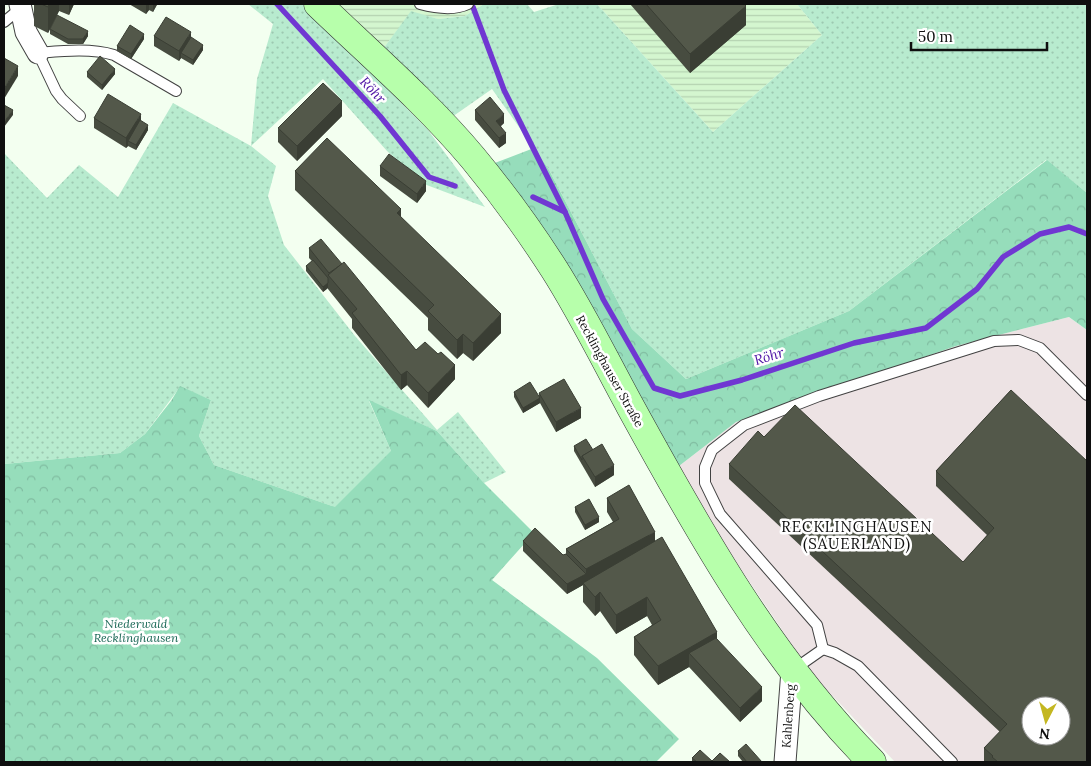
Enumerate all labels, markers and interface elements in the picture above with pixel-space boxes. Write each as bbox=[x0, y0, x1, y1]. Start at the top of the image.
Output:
scale bar bbox=[911, 20, 1047, 52]
text: 50 m bbox=[918, 27, 953, 46]
water label: Röhr bbox=[356, 73, 390, 108]
street label: Recklinghauser Straße bbox=[573, 312, 647, 430]
water label: Röhr bbox=[752, 343, 787, 369]
district label: RECKLINGHAUSEN (SAUERLAND) bbox=[781, 517, 933, 554]
park label: Niederwald Recklinghausen bbox=[94, 616, 179, 645]
street label: Kahlenberg bbox=[778, 683, 798, 748]
north arrow bbox=[1021, 696, 1071, 746]
text: N bbox=[1038, 724, 1051, 743]

